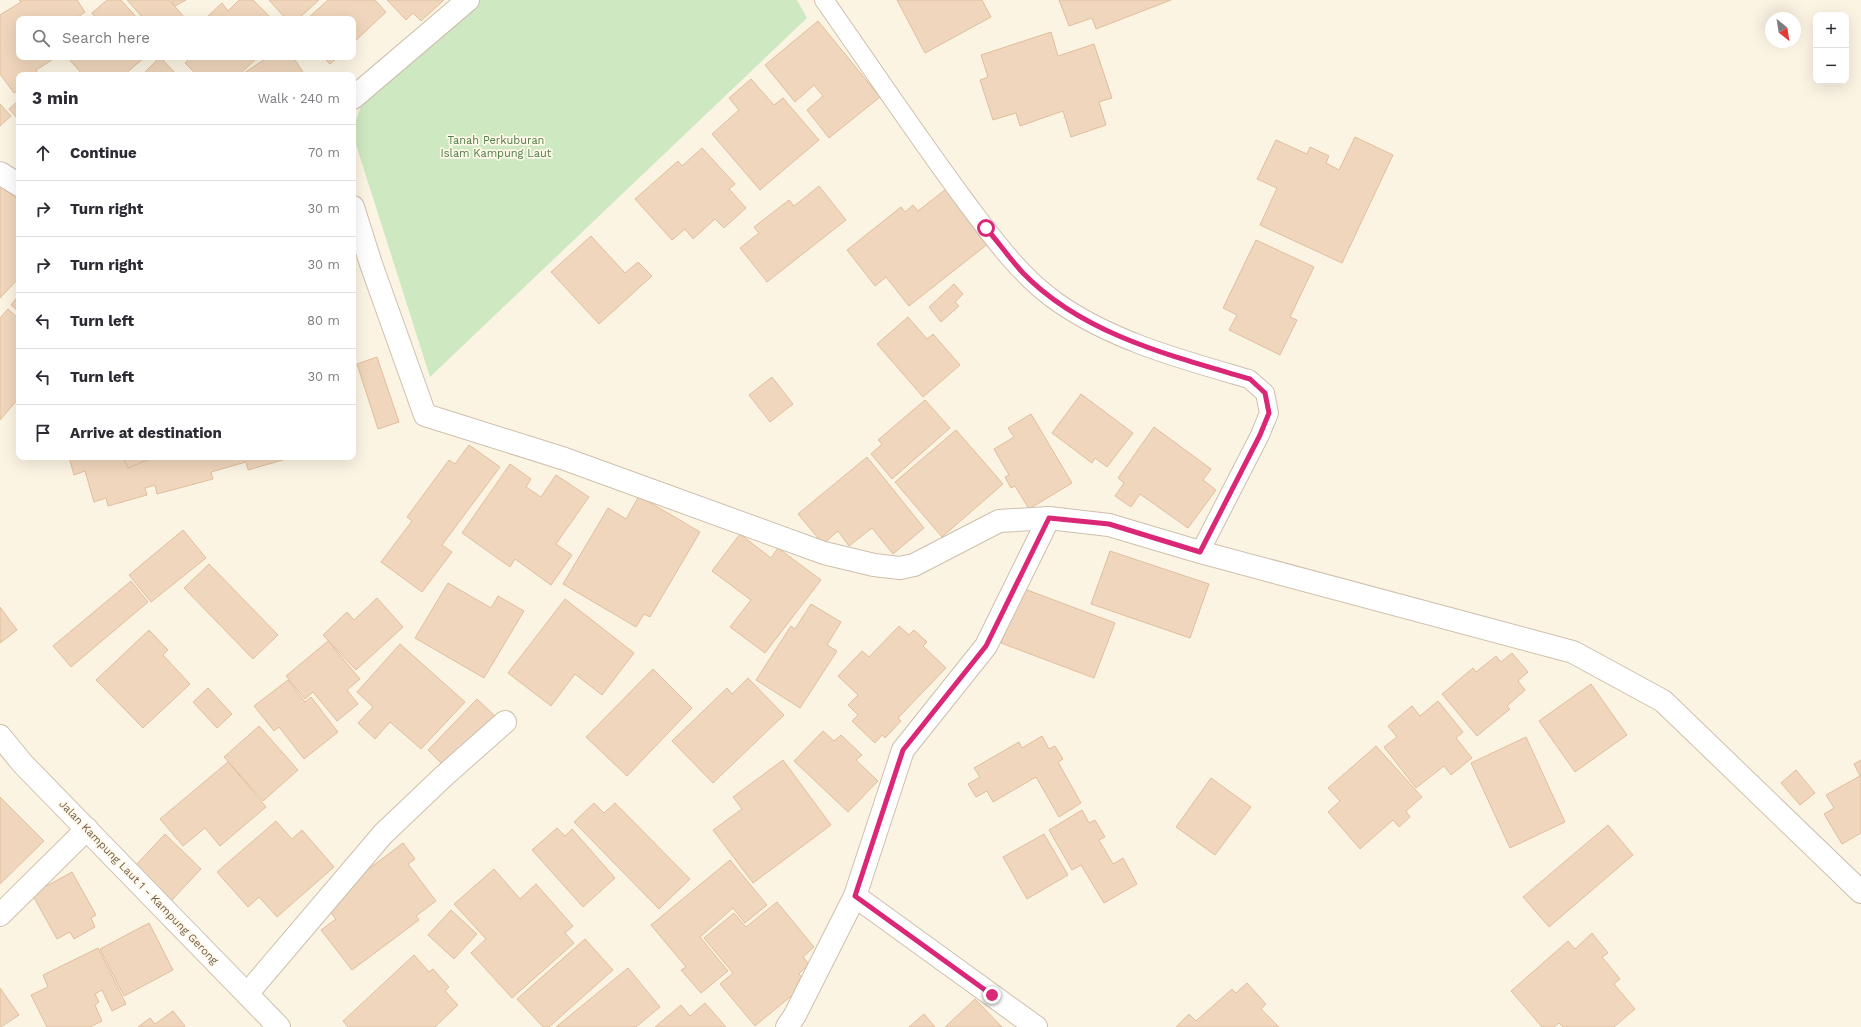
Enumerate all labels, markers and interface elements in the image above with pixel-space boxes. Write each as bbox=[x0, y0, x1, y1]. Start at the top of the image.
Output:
north arrow bbox=[1765, 12, 1801, 48]
map controls bbox=[1813, 12, 1849, 84]
button: + bbox=[1813, 12, 1849, 48]
search box bbox=[16, 16, 356, 60]
icon: search bbox=[30, 27, 52, 49]
text: Search here bbox=[62, 29, 150, 47]
button: − bbox=[1813, 48, 1849, 84]
text: 3 min bbox=[32, 88, 78, 108]
text: Walk · 240 m bbox=[258, 91, 340, 106]
park label: Tanah Perkuburan Islam Kampung Laut bbox=[441, 134, 552, 160]
icon: ahead bbox=[32, 142, 54, 164]
text: Continue bbox=[70, 144, 137, 162]
text: 70 m bbox=[308, 145, 340, 160]
icon: right bbox=[32, 198, 54, 220]
text: Turn right bbox=[70, 200, 143, 218]
text: 30 m bbox=[308, 201, 340, 216]
route start bbox=[977, 219, 995, 237]
icon: right bbox=[32, 254, 54, 276]
text: Turn right bbox=[70, 256, 143, 274]
text: 30 m bbox=[308, 257, 340, 272]
icon: left bbox=[32, 310, 54, 332]
text: Turn left bbox=[70, 312, 134, 330]
text: 80 m bbox=[307, 313, 340, 328]
icon: left bbox=[32, 366, 54, 388]
text: Turn left bbox=[70, 368, 134, 386]
text: 30 m bbox=[308, 369, 340, 384]
icon: arrive bbox=[32, 422, 54, 444]
text: Arrive at destination bbox=[70, 424, 222, 442]
street label: Jalan Kampung Laut 1 - Kampung Gerong bbox=[56, 798, 221, 967]
route end bbox=[983, 986, 1001, 1004]

